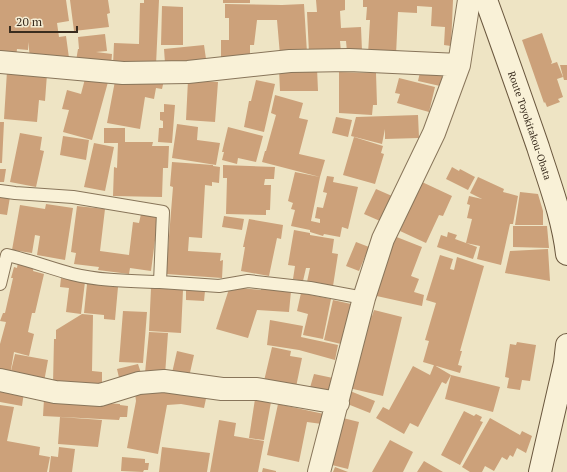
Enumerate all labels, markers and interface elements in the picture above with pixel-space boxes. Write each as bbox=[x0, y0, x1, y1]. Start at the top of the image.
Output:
scale bar bbox=[10, 8, 77, 34]
text: 20 m bbox=[16, 14, 43, 29]
street label: Route Toyokitakou-Obata bbox=[505, 69, 554, 182]

